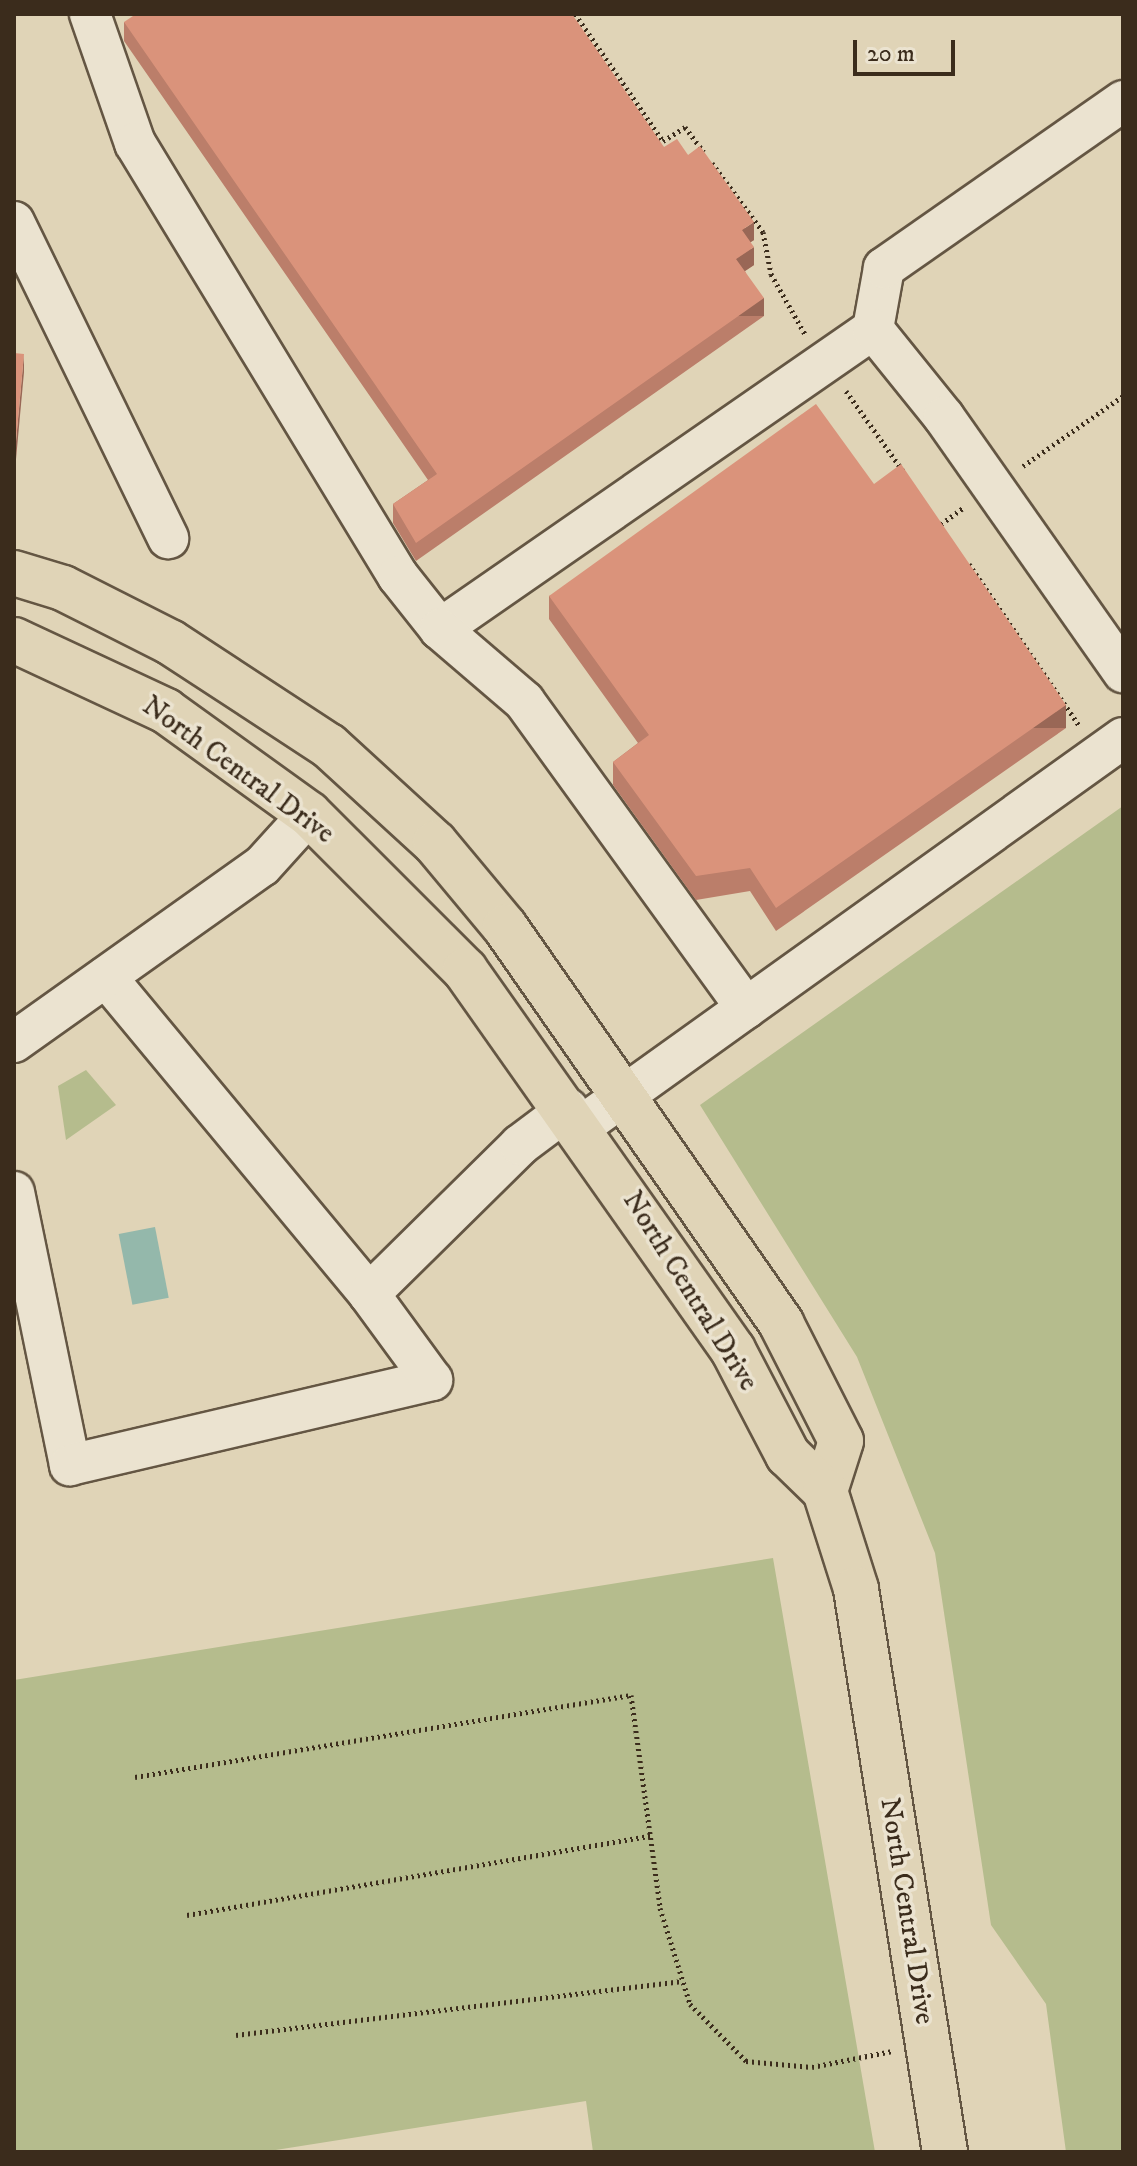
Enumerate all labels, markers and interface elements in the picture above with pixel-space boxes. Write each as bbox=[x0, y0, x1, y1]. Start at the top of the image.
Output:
scale bar bbox=[857, 24, 959, 74]
text: 20 m bbox=[867, 39, 915, 69]
street label: North Central Drive bbox=[136, 689, 340, 851]
street label: North Central Drive bbox=[615, 1185, 765, 1397]
street label: North Central Drive bbox=[873, 1795, 941, 2027]

